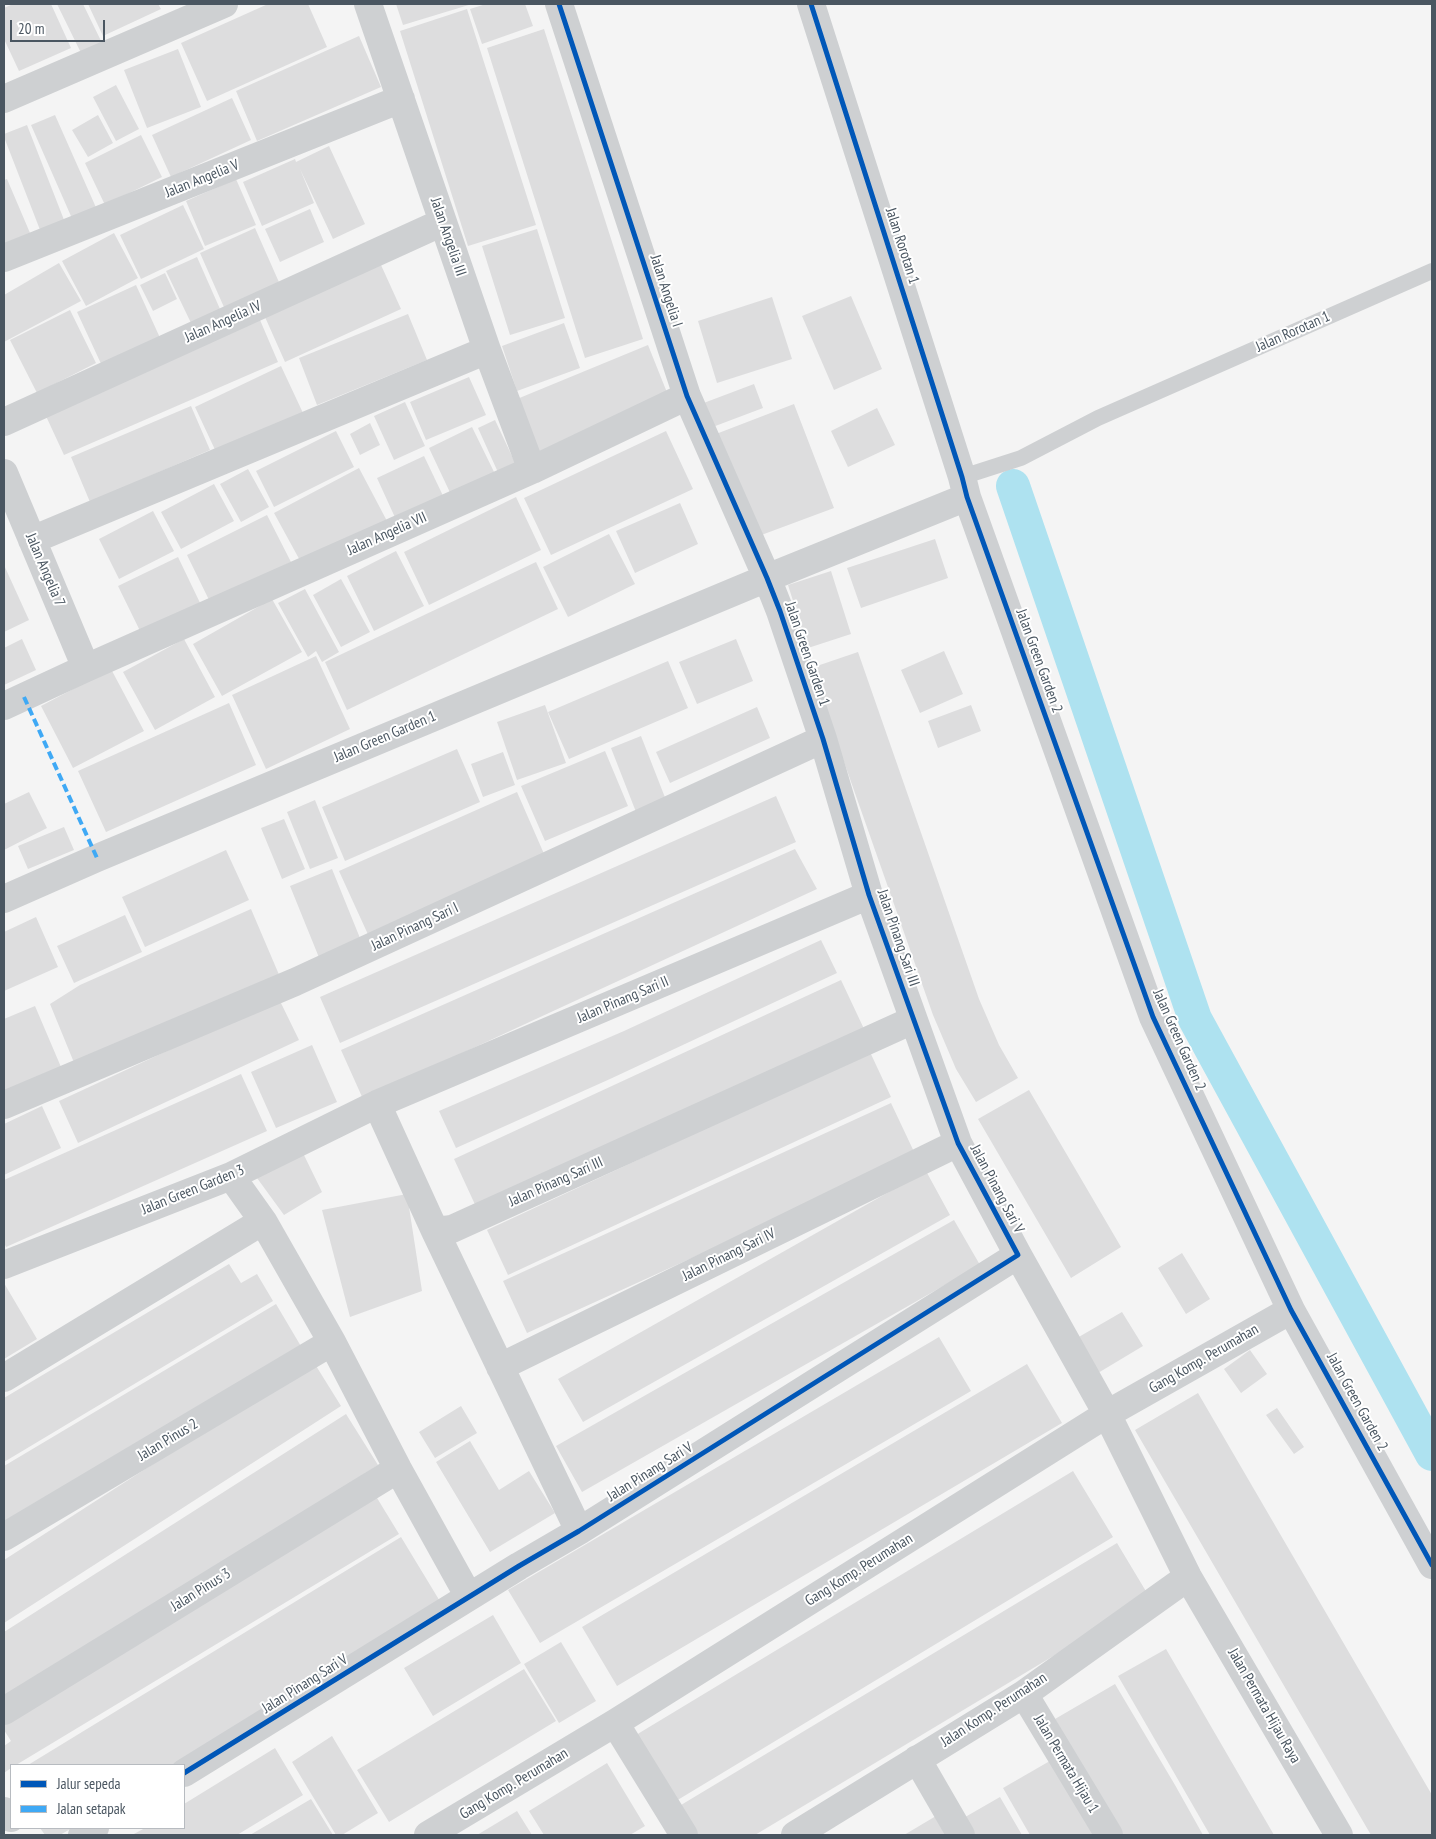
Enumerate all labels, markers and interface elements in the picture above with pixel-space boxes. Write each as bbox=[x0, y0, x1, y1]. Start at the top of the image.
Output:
scale bar bbox=[12, 10, 108, 42]
text: 20 m bbox=[18, 19, 44, 38]
street label: Jalan Angelia V bbox=[162, 156, 242, 202]
street label: Jalan Angelia III bbox=[426, 195, 470, 279]
street label: Jalan Rorotan 1 bbox=[881, 206, 923, 286]
street label: Jalan Angelia I bbox=[646, 253, 686, 329]
street label: Jalan Angelia IV bbox=[182, 297, 264, 347]
street label: Jalan Rorotan 1 bbox=[1253, 308, 1333, 356]
street label: Jalan Angelia VII bbox=[344, 508, 430, 560]
street label: Jalan Angelia 7 bbox=[21, 531, 69, 609]
street label: Jalan Green Garden 1 bbox=[781, 599, 833, 709]
street label: Jalan Green Garden 2 bbox=[1012, 607, 1066, 715]
street label: Jalan Green Garden 1 bbox=[331, 707, 439, 767]
street label: Jalan Pinang Sari III bbox=[873, 887, 923, 989]
street label: Jalan Pinang Sari I bbox=[369, 899, 461, 955]
street label: Jalan Pinang Sari II bbox=[575, 973, 671, 1027]
street label: Jalan Green Garden 2 bbox=[1149, 987, 1209, 1093]
street label: Jalan Pinang Sari V bbox=[966, 1142, 1028, 1236]
street label: Jalan Pinang Sari III bbox=[506, 1153, 606, 1211]
street label: Jalan Green Garden 3 bbox=[139, 1161, 247, 1219]
street label: Jalan Pinang Sari IV bbox=[680, 1225, 778, 1285]
street label: Gang Komp. Perumahan bbox=[1146, 1320, 1262, 1398]
street label: Jalan Green Garden 2 bbox=[1323, 1350, 1391, 1454]
street label: Jalan Pinus 2 bbox=[135, 1415, 201, 1465]
street label: Jalan Pinang Sari V bbox=[604, 1438, 696, 1506]
street label: Gang Komp. Perumahan bbox=[802, 1530, 916, 1610]
street label: Jalan Pinus 3 bbox=[168, 1565, 234, 1615]
street label: Jalan Permata Hijau Raya bbox=[1224, 1645, 1304, 1767]
street label: Jalan Pinang Sari V bbox=[259, 1650, 351, 1718]
street label: Jalan Komp. Perumahan bbox=[938, 1669, 1050, 1751]
street label: Jalan Permata Hijau 1 bbox=[1030, 1712, 1102, 1816]
street label: Gang Komp. Perumahan bbox=[457, 1745, 571, 1823]
legend bbox=[10, 1764, 185, 1829]
text: Jalur sepeda bbox=[57, 1774, 120, 1793]
text: Jalan setapak bbox=[57, 1799, 126, 1818]

